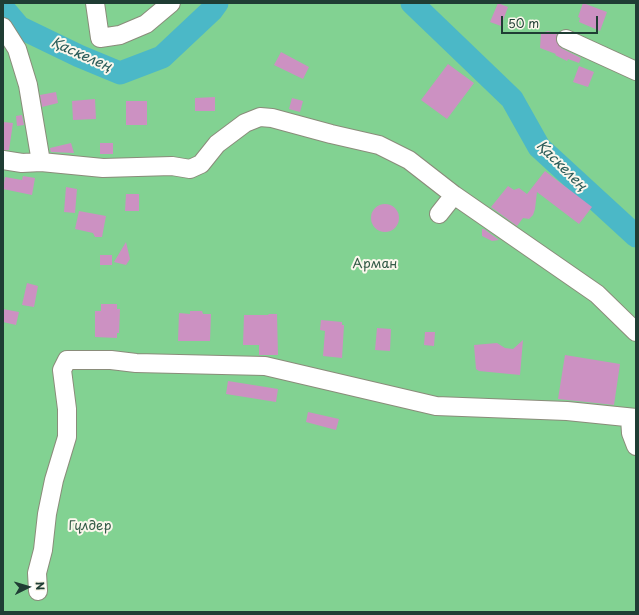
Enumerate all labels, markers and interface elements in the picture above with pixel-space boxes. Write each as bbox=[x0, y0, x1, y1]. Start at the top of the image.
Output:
scale bar bbox=[503, 8, 600, 34]
text: 50 m bbox=[508, 14, 539, 32]
water label: Қаскелең bbox=[48, 34, 114, 76]
water label: Қаскелең bbox=[533, 138, 589, 194]
park label: Арман bbox=[353, 256, 397, 272]
park label: Гүлдер bbox=[69, 518, 111, 534]
north arrow bbox=[8, 567, 48, 607]
text: N bbox=[32, 581, 49, 591]

